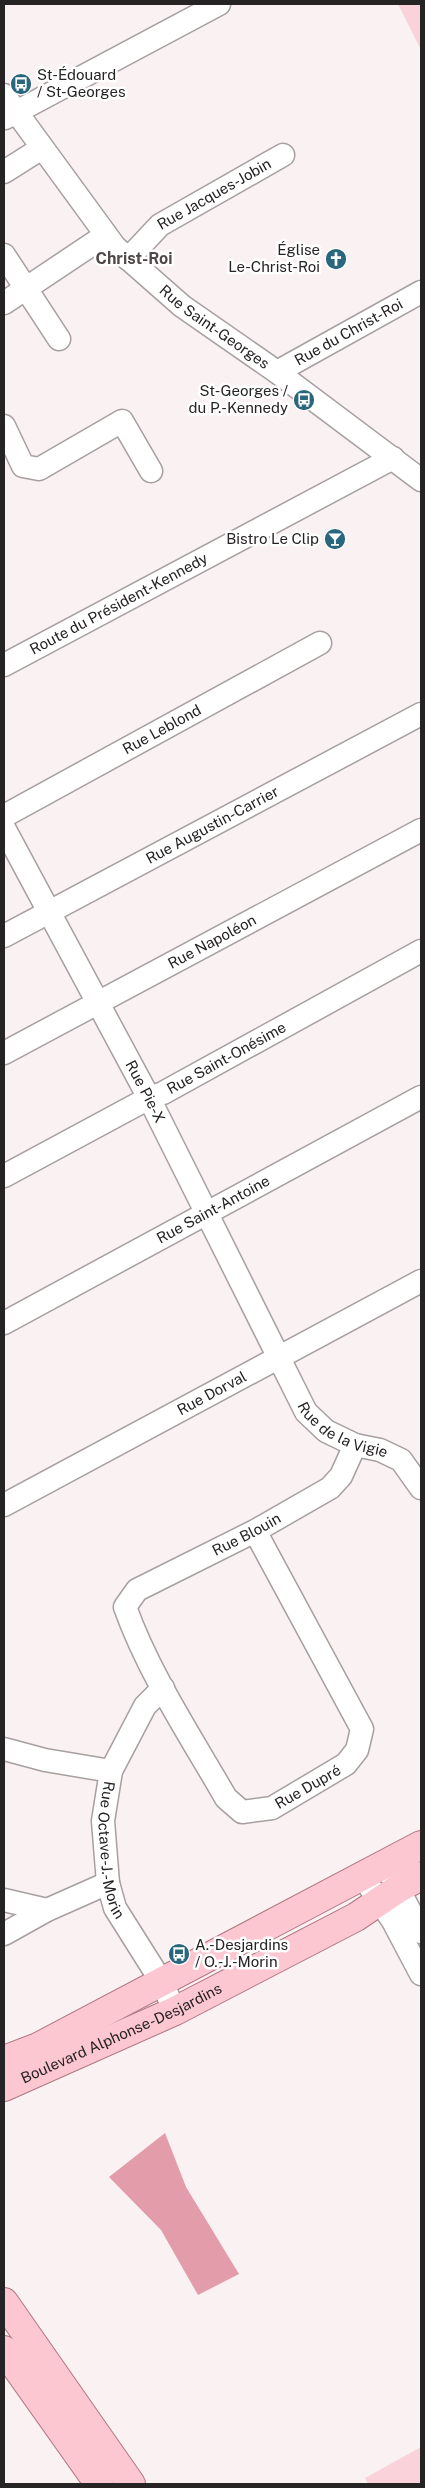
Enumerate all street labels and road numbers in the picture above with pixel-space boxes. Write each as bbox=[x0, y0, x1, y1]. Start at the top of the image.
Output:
street label: Rue Jacques-Jobin bbox=[154, 155, 274, 233]
street label: Rue Saint-Georges bbox=[156, 281, 273, 372]
street label: Rue du Christ-Roi bbox=[291, 295, 406, 369]
street label: Route du Président-Kennedy bbox=[27, 549, 210, 658]
street label: Rue Leblond bbox=[119, 701, 204, 757]
street label: Rue Augustin-Carrier bbox=[143, 782, 281, 867]
street label: Rue Napoléon bbox=[165, 911, 259, 972]
street label: Rue Saint-Onésime bbox=[164, 1018, 289, 1097]
street label: Rue Pie-X bbox=[122, 1057, 169, 1125]
street label: Rue Saint-Antoine bbox=[154, 1172, 273, 1247]
street label: Rue Dorval bbox=[174, 1367, 249, 1418]
street label: Rue de la Vigie bbox=[294, 1399, 391, 1461]
street label: Rue Blouin bbox=[209, 1509, 283, 1559]
street label: Rue Dupré bbox=[272, 1761, 344, 1812]
street label: Rue Octave-J.-Morin bbox=[95, 1780, 129, 1922]
street label: Boulevard Alphonse-Desjardins bbox=[18, 1979, 224, 2086]

